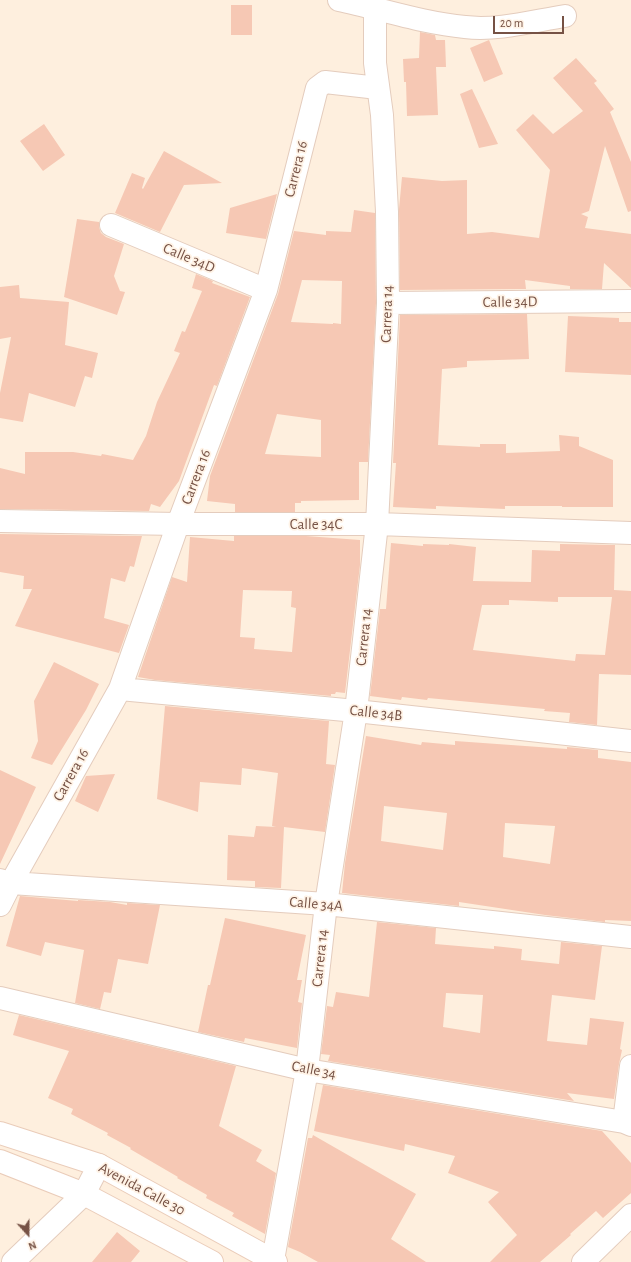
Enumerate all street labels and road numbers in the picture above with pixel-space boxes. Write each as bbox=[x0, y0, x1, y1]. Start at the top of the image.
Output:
street label: Carrera 16 bbox=[280, 139, 312, 199]
street label: Calle 34D bbox=[160, 239, 218, 277]
street label: Carrera 14 bbox=[377, 285, 397, 343]
street label: Calle 34D bbox=[483, 293, 537, 311]
street label: Carrera 16 bbox=[177, 447, 215, 507]
street label: Calle 34C bbox=[290, 515, 342, 533]
street label: Carrera 14 bbox=[352, 607, 376, 667]
street label: Calle 34B bbox=[349, 701, 403, 725]
street label: Carrera 16 bbox=[49, 746, 93, 804]
street label: Calle 34A bbox=[289, 893, 343, 915]
street label: Carrera 14 bbox=[308, 928, 332, 988]
street label: Calle 34 bbox=[290, 1057, 338, 1083]
street label: Avenida Calle 30 bbox=[96, 1159, 188, 1219]

